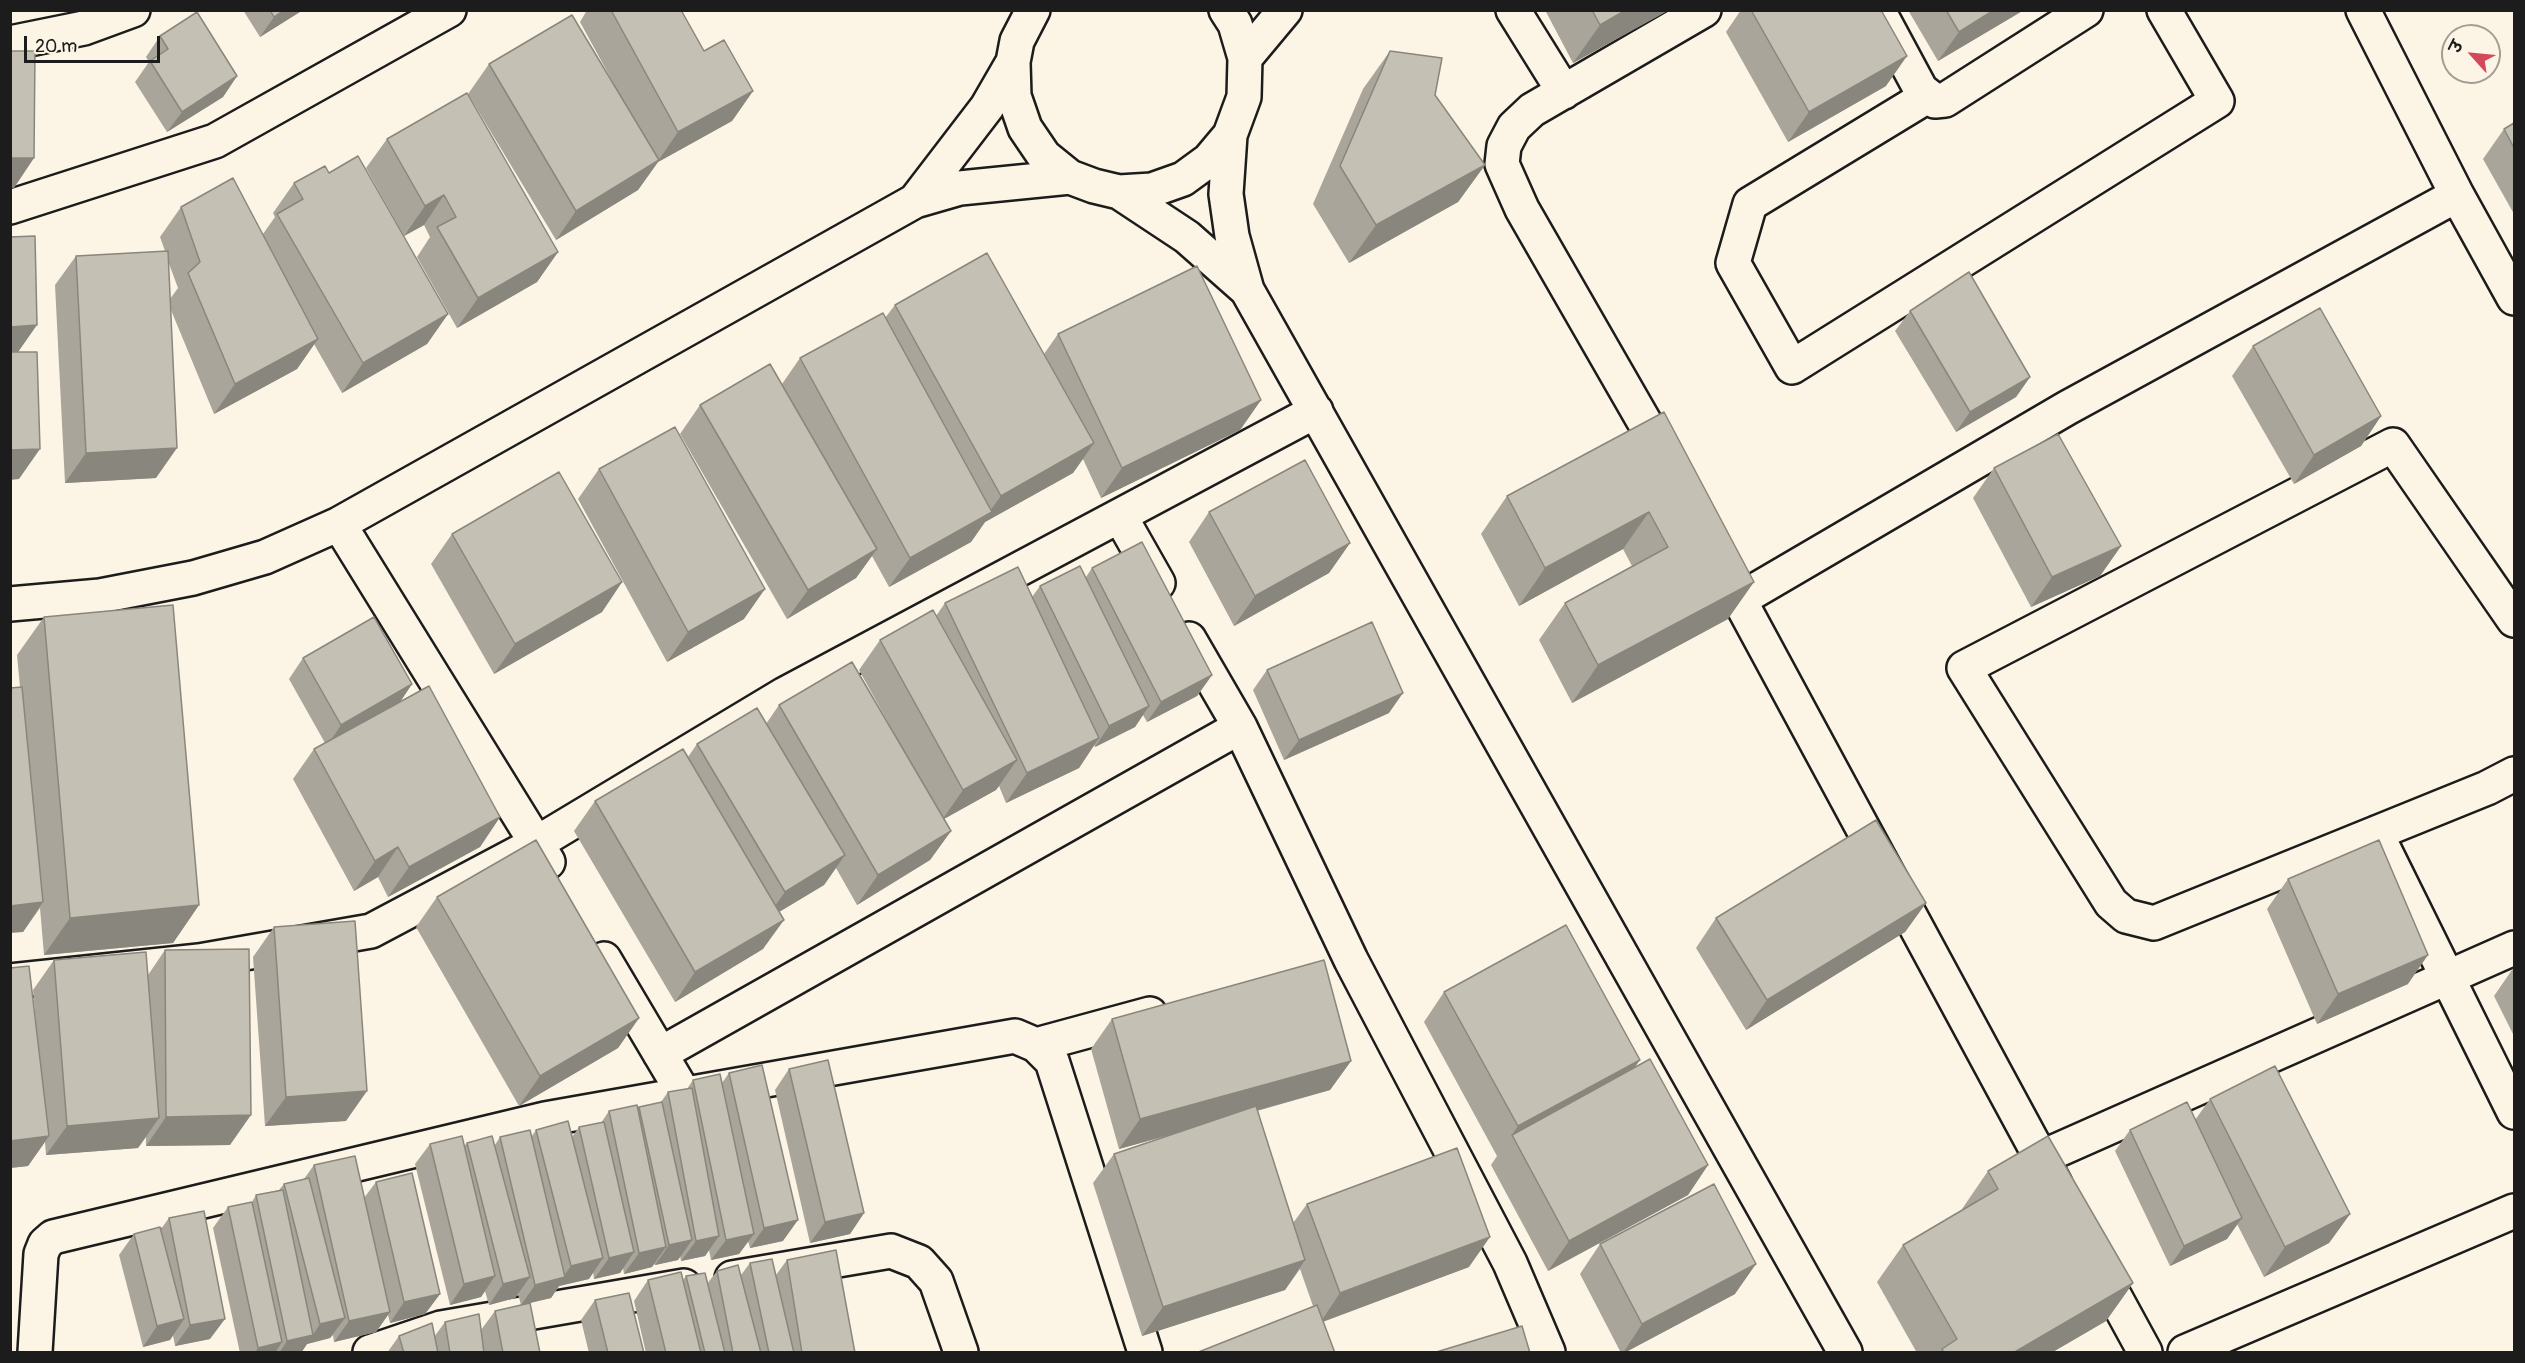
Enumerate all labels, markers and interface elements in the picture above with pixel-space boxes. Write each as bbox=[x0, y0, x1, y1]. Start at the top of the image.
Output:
scale bar bbox=[27, 24, 164, 62]
north arrow bbox=[2441, 24, 2501, 84]
text: 20 m bbox=[35, 35, 77, 58]
text: उ bbox=[2445, 37, 2468, 56]

